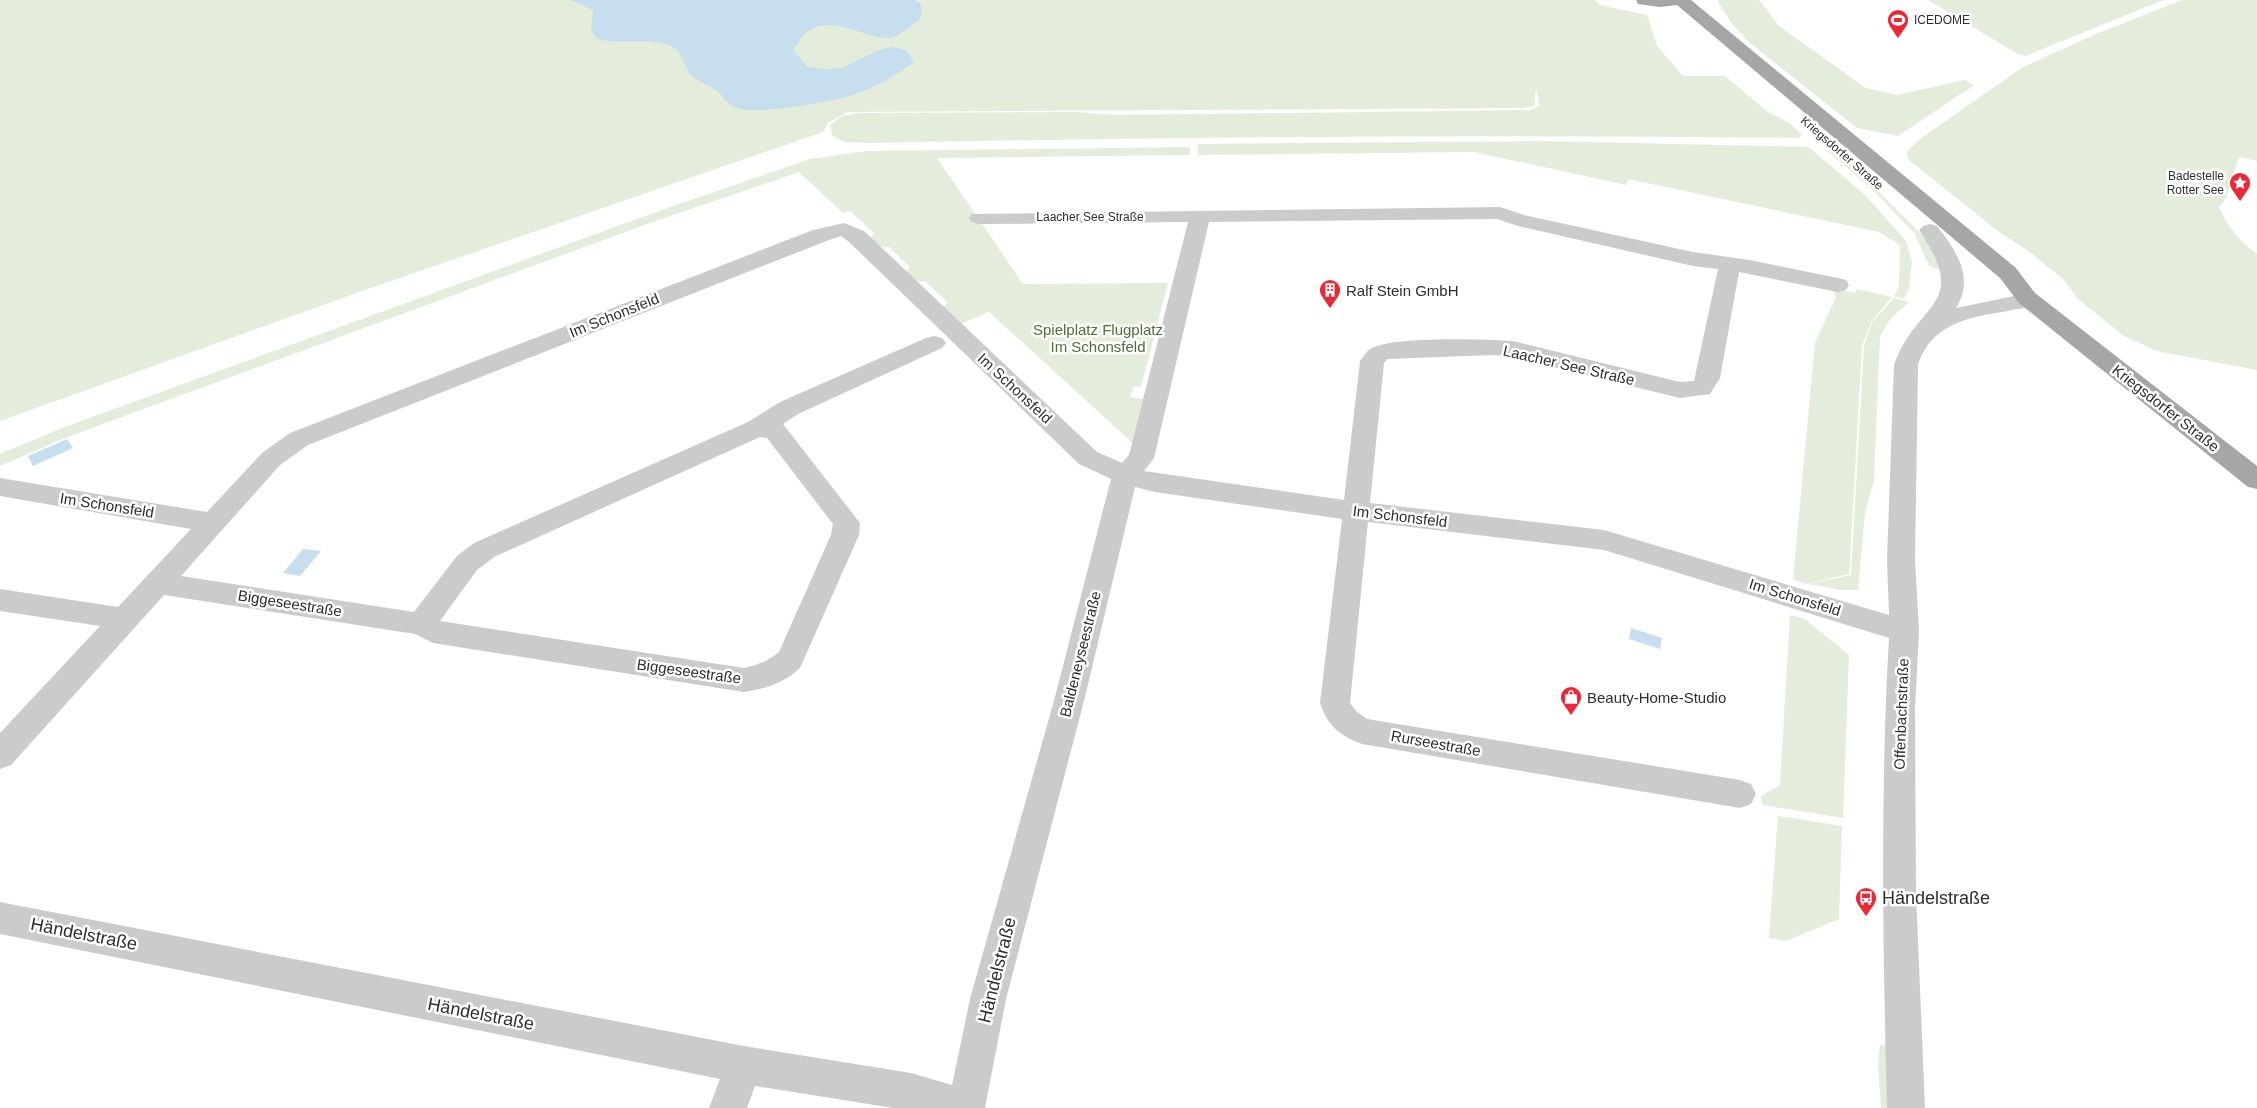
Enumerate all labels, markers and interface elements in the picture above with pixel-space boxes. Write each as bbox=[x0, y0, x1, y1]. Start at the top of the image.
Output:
sports icon: ICEDOME bbox=[1886, 8, 1910, 39]
place label: ICEDOME bbox=[1914, 13, 1970, 27]
street label: Kriegsdorfer Straße bbox=[1798, 113, 1886, 193]
place label: Badestelle Rotter See bbox=[2167, 169, 2224, 197]
place icon: Badestelle Rotter See bbox=[2228, 171, 2252, 202]
street label: Laacher See Straße bbox=[1036, 210, 1144, 224]
building icon: Ralf Stein GmbH bbox=[1318, 278, 1342, 309]
place label: Ralf Stein GmbH bbox=[1346, 282, 1459, 299]
street label: Im Schonsfeld bbox=[567, 289, 661, 341]
park label: Spielplatz Flugplatz Im Schonsfeld bbox=[1033, 321, 1163, 355]
street label: Laacher See Straße bbox=[1502, 342, 1636, 388]
street label: Im Schonsfeld bbox=[974, 349, 1056, 427]
street label: Kriegsdorfer Straße bbox=[2109, 361, 2223, 455]
street label: Im Schonsfeld bbox=[59, 489, 155, 521]
street label: Im Schonsfeld bbox=[1352, 502, 1448, 530]
street label: Im Schonsfeld bbox=[1747, 575, 1843, 619]
street label: Biggeseestraße bbox=[237, 586, 343, 620]
street label: Baldeneyseestraße bbox=[1056, 589, 1104, 719]
street label: Biggeseestraße bbox=[636, 655, 742, 687]
street label: Offenbachstraße bbox=[1891, 658, 1911, 770]
shop icon: Beauty-Home-Studio bbox=[1559, 685, 1583, 716]
place label: Beauty-Home-Studio bbox=[1587, 689, 1726, 706]
street label: Rurseestraße bbox=[1390, 727, 1482, 759]
bus stop icon: Händelstraße bbox=[1854, 886, 1878, 917]
place label: Händelstraße bbox=[1882, 888, 1990, 908]
street label: Händelstraße bbox=[29, 914, 139, 954]
street label: Händelstraße bbox=[974, 915, 1020, 1025]
street label: Händelstraße bbox=[426, 994, 536, 1034]

